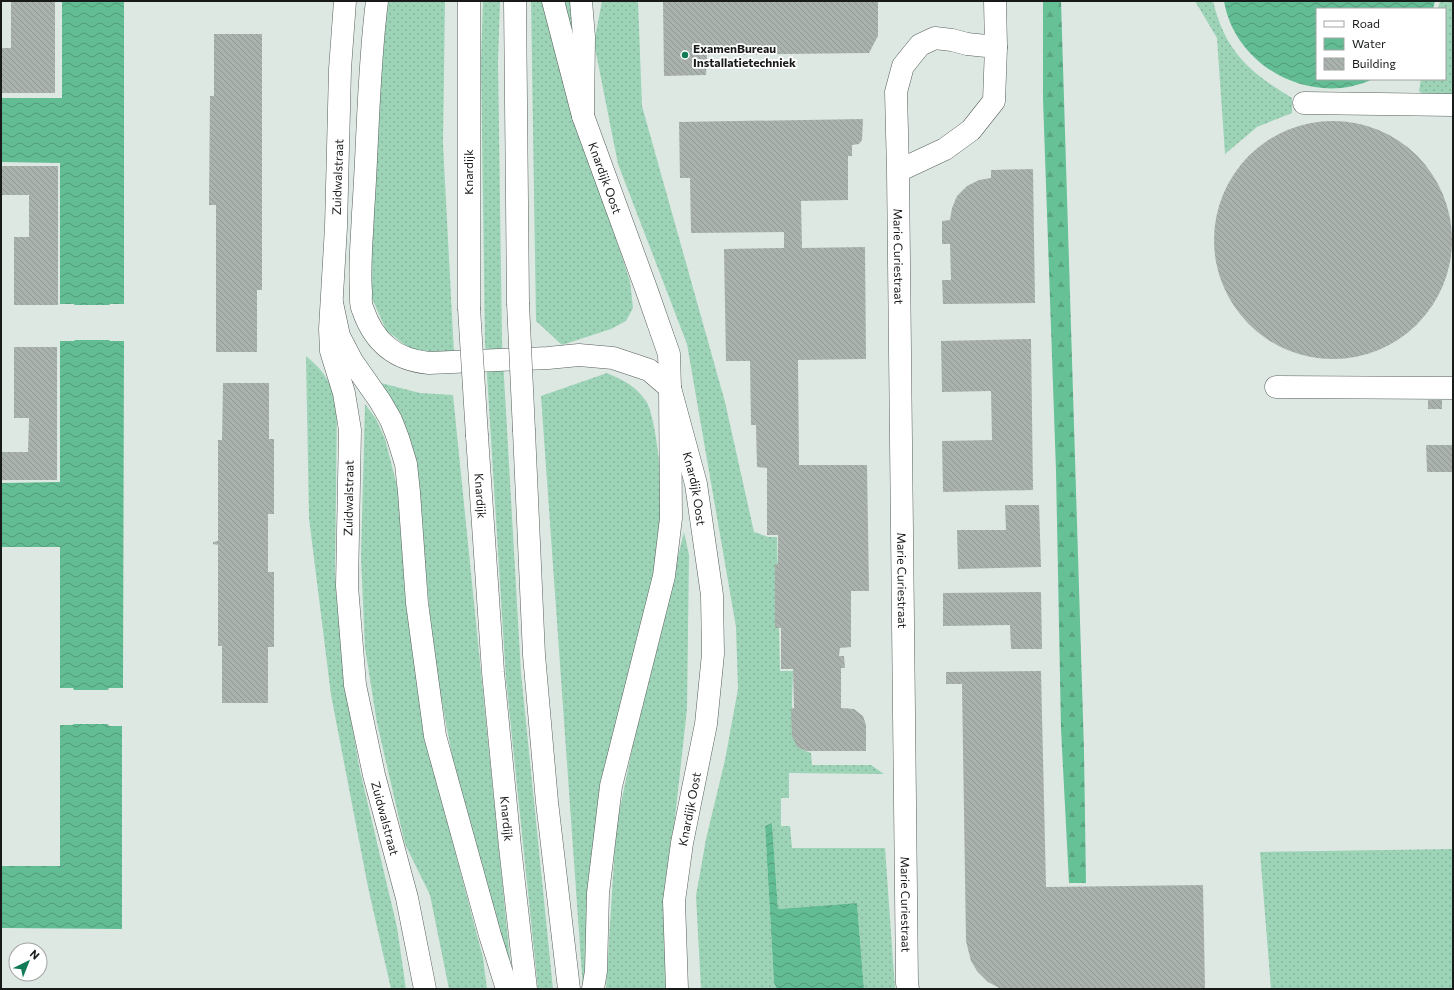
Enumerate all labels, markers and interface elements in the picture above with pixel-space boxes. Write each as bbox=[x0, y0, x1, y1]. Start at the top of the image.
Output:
legend bbox=[1316, 8, 1446, 80]
text: Road bbox=[1352, 16, 1380, 30]
text: Water bbox=[1352, 36, 1386, 50]
place label: ExamenBureau Installatietechniek bbox=[693, 41, 796, 69]
marker: ExamenBureau Installatietechniek bbox=[680, 50, 690, 60]
text: Building bbox=[1352, 56, 1396, 70]
street label: Zuidwalstraat bbox=[329, 139, 345, 215]
street label: Knardijk Oost bbox=[586, 140, 625, 216]
street label: Knardijk bbox=[461, 149, 475, 195]
street label: Marie Curiestraat bbox=[891, 209, 906, 305]
street label: Knardijk Oost bbox=[681, 450, 709, 526]
street label: Zuidwalstraat bbox=[340, 460, 356, 536]
street label: Knardijk bbox=[473, 473, 490, 519]
street label: Marie Curiestraat bbox=[895, 532, 910, 629]
street label: Knardijk Oost bbox=[675, 771, 703, 847]
street label: Zuidwalstraat bbox=[369, 780, 402, 857]
street label: Knardijk bbox=[498, 795, 516, 843]
street label: Marie Curiestraat bbox=[899, 856, 914, 953]
north arrow bbox=[8, 942, 48, 982]
text: N bbox=[28, 947, 43, 962]

